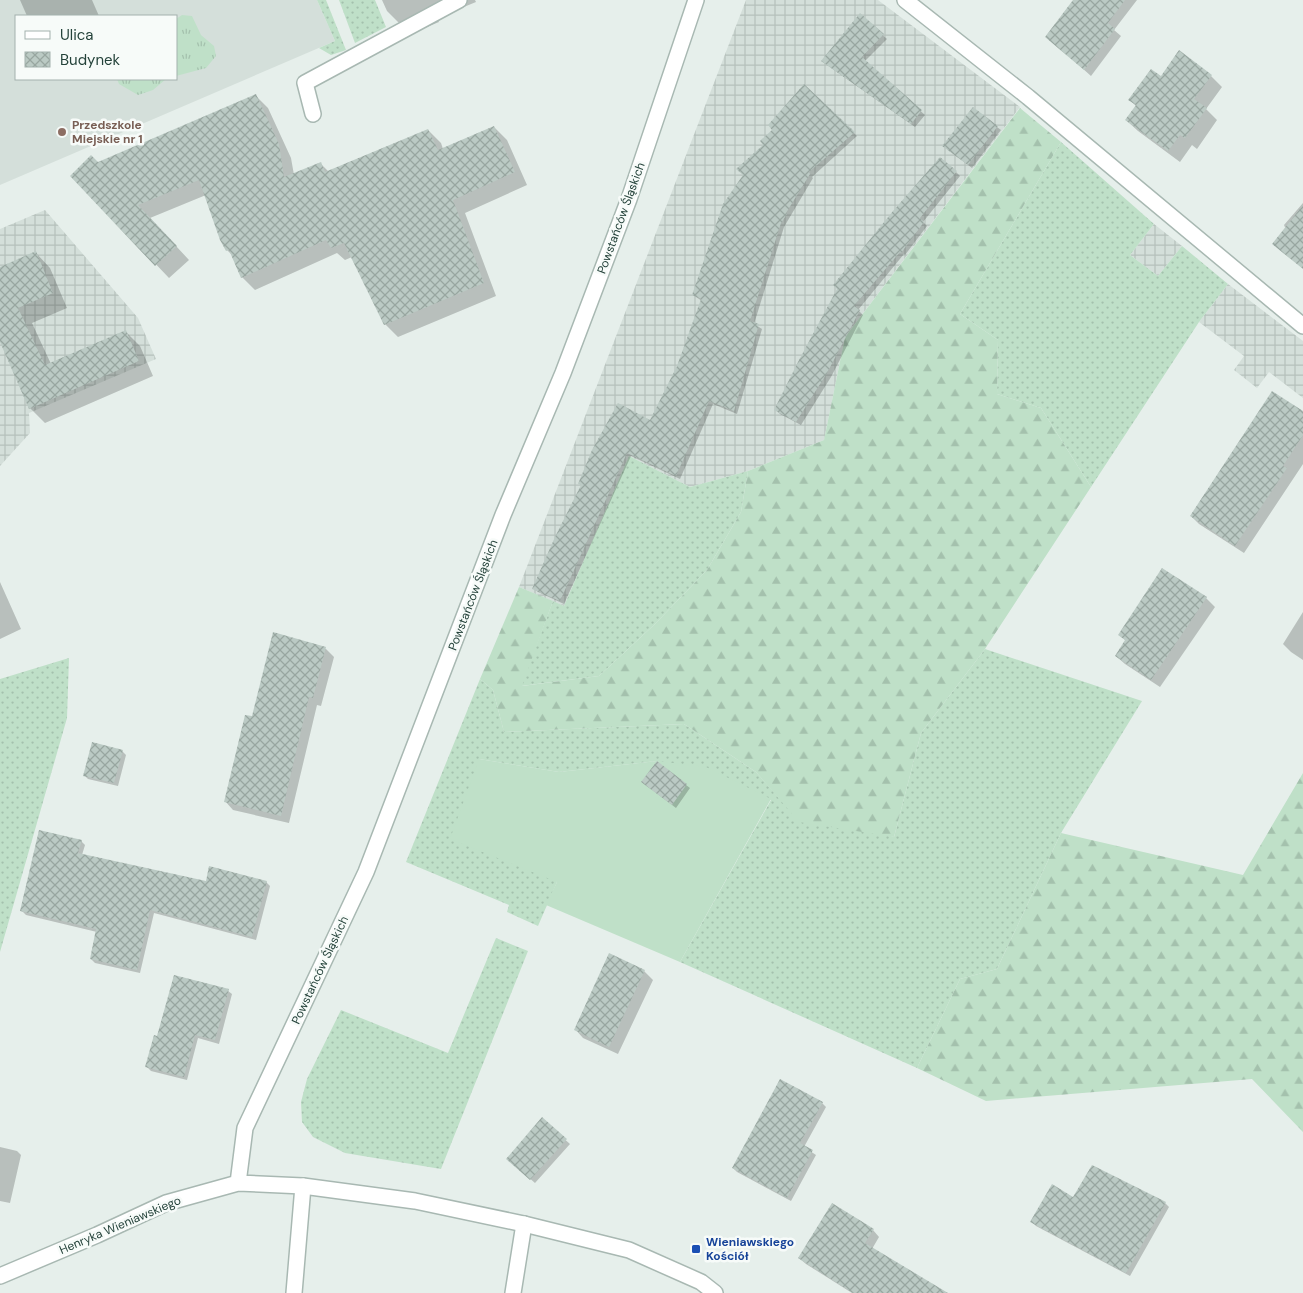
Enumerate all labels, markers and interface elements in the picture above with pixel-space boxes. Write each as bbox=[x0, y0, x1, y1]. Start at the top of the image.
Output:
legend bbox=[15, 15, 178, 80]
text: Ulica bbox=[60, 25, 94, 45]
text: Budynek bbox=[60, 50, 121, 70]
place label: Przedszkole Miejskie nr 1 bbox=[72, 117, 143, 147]
marker: Przedszkole Miejskie nr 1 bbox=[56, 126, 68, 138]
street label: Powstańców Śląskich bbox=[593, 160, 649, 276]
street label: Powstańców Śląskich bbox=[444, 537, 502, 653]
street label: Powstańców Śląskich bbox=[288, 913, 352, 1027]
street label: Henryka Wieniawskiego bbox=[57, 1192, 183, 1258]
place label: Wieniawskiego Kościół bbox=[706, 1234, 794, 1264]
marker: Wieniawskiego Kościół bbox=[690, 1243, 702, 1255]

